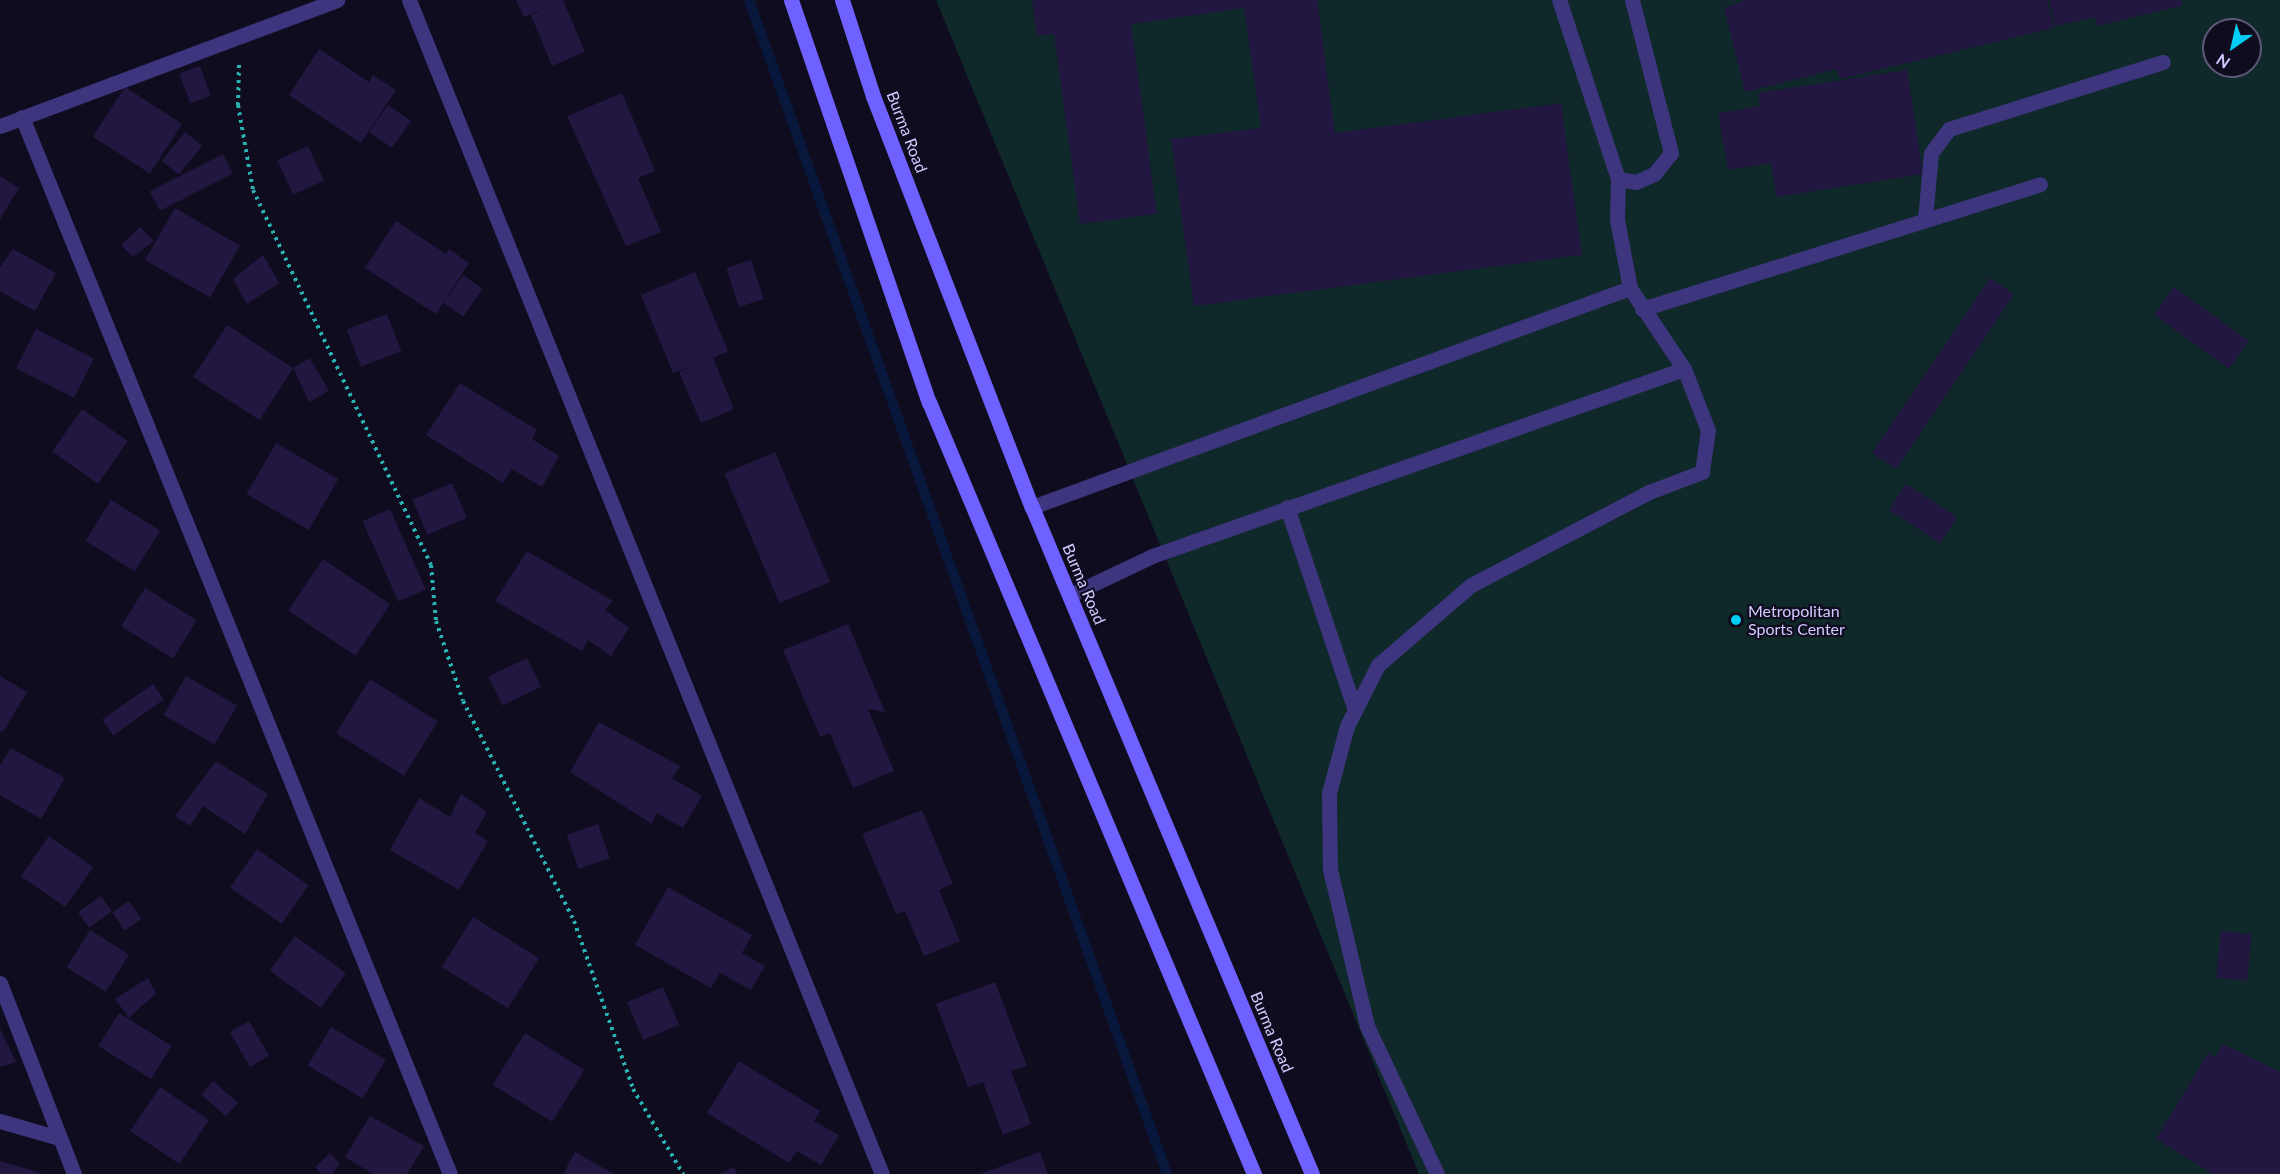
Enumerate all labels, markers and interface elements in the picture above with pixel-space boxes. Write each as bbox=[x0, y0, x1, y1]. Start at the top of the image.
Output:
north arrow bbox=[2202, 18, 2262, 78]
text: N bbox=[2212, 50, 2233, 73]
street label: Burma Road bbox=[883, 89, 931, 175]
street label: Burma Road bbox=[1058, 541, 1110, 627]
place label: Metropolitan Sports Center bbox=[1748, 601, 1845, 639]
marker: Metropolitan Sports Center bbox=[1729, 613, 1743, 627]
street label: Burma Road bbox=[1246, 989, 1298, 1075]

